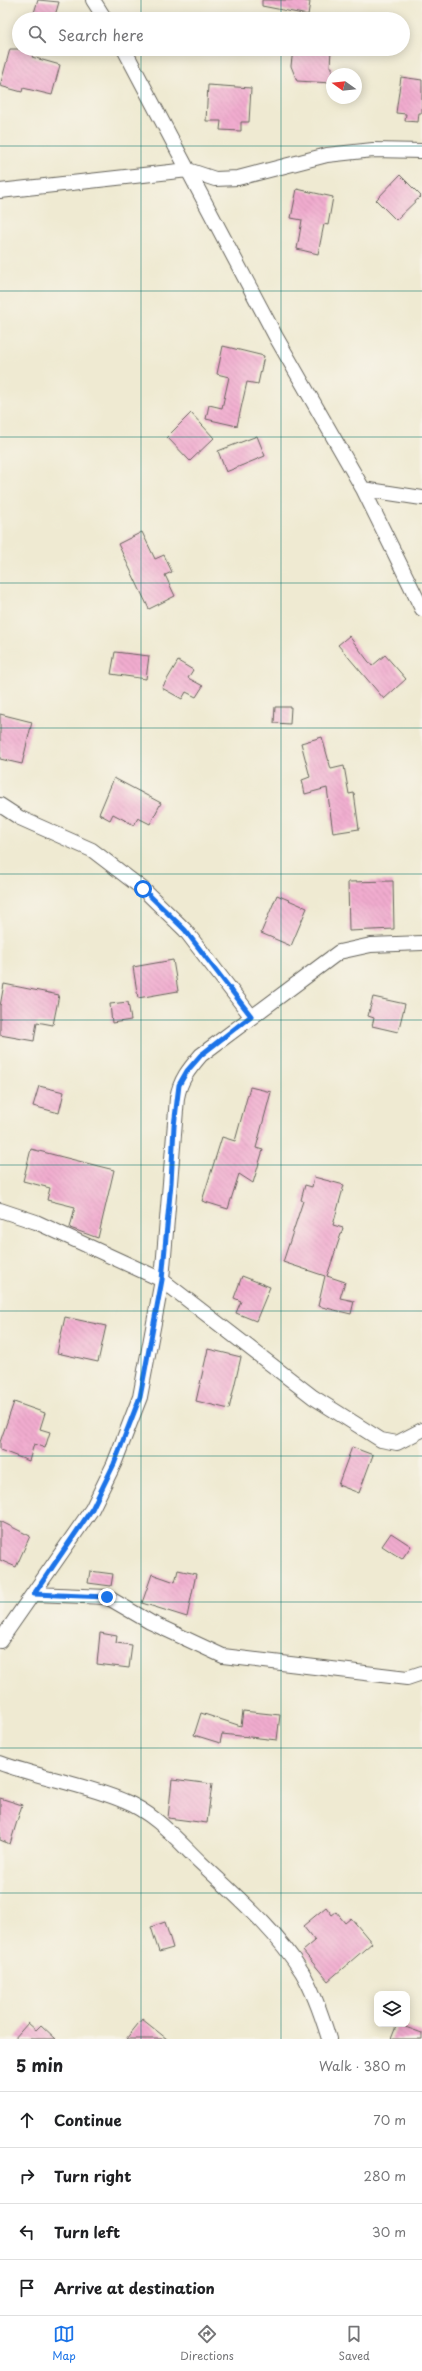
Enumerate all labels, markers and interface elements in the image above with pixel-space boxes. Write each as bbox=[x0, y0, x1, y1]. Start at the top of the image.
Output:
search box bbox=[12, 12, 410, 56]
icon: search bbox=[26, 23, 48, 45]
text: Search here bbox=[58, 23, 144, 46]
north arrow bbox=[326, 68, 362, 104]
route start bbox=[134, 880, 152, 898]
route end bbox=[98, 1588, 116, 1606]
map controls bbox=[374, 1991, 410, 2027]
button: layers bbox=[374, 1991, 410, 2027]
text: 5 min bbox=[16, 2052, 63, 2078]
text: Walk · 380 m bbox=[319, 2056, 406, 2075]
text: Continue bbox=[54, 2108, 122, 2131]
icon: ahead bbox=[16, 2109, 38, 2131]
text: 70 m bbox=[373, 2110, 406, 2129]
text: Turn right bbox=[54, 2164, 131, 2187]
icon: right bbox=[16, 2165, 38, 2187]
text: 280 m bbox=[364, 2166, 406, 2185]
text: Turn left bbox=[54, 2220, 120, 2243]
icon: left bbox=[16, 2221, 38, 2243]
text: 30 m bbox=[372, 2222, 406, 2241]
text: Arrive at destination bbox=[54, 2276, 215, 2299]
icon: arrive bbox=[16, 2277, 38, 2299]
tab: Map bbox=[52, 2323, 76, 2364]
tab: Directions bbox=[180, 2323, 234, 2364]
tab: Saved bbox=[338, 2323, 370, 2364]

